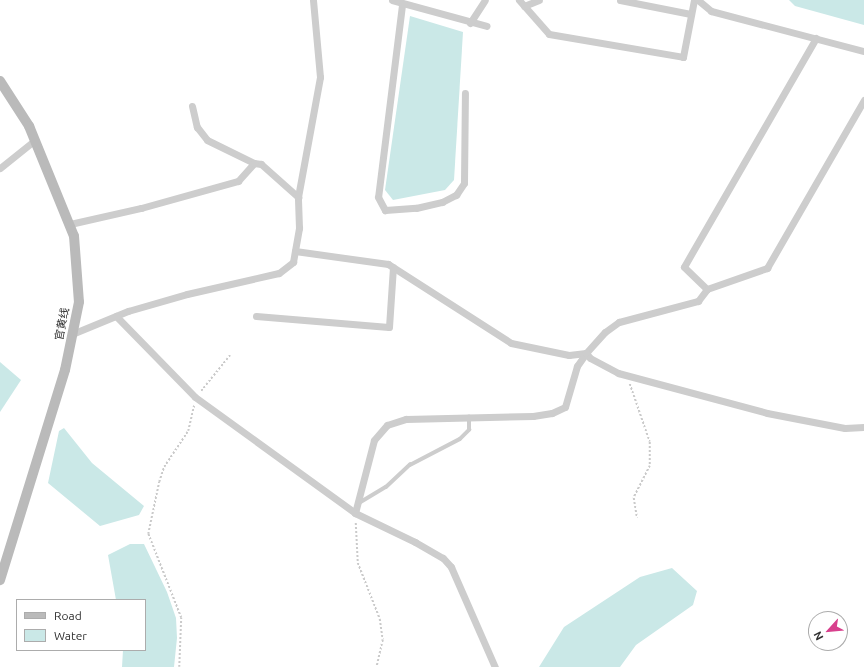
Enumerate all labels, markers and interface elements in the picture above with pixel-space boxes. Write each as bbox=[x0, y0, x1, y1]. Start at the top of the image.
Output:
street label: 官黄线 bbox=[52, 307, 72, 341]
legend bbox=[16, 599, 146, 651]
text: Road bbox=[54, 609, 82, 622]
north arrow bbox=[808, 611, 848, 651]
text: Water bbox=[54, 629, 87, 642]
text: N bbox=[811, 630, 825, 642]

